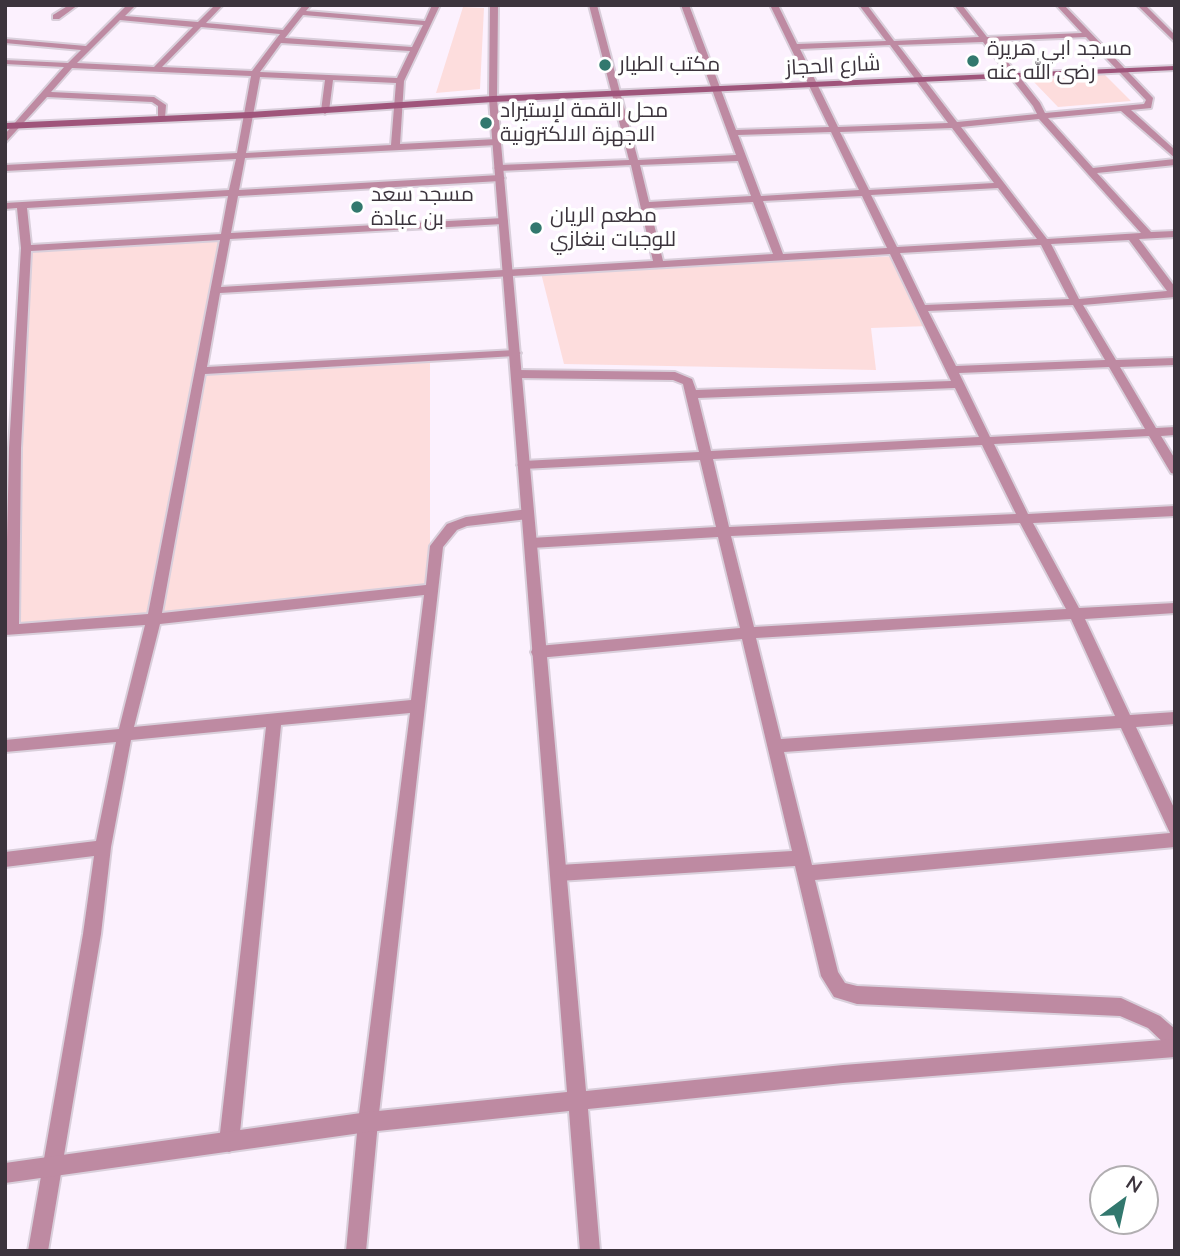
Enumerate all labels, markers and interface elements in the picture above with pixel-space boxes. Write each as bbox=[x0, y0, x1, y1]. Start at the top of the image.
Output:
place label: مسجد ابي هريرة رضى الله عنه bbox=[987, 36, 1132, 86]
street label: شارع الحجاز bbox=[785, 51, 881, 81]
place label: مكتب الطيار bbox=[619, 52, 720, 78]
marker: مسجد ابي هريرة رضى الله عنه bbox=[965, 53, 981, 69]
marker: مكتب الطيار bbox=[597, 57, 613, 73]
place label: محل القمة لإستيراد الاجهزة الالكترونية bbox=[500, 98, 668, 148]
marker: محل القمة لإستيراد الاجهزة الالكترونية bbox=[478, 115, 494, 131]
place label: مسجد سعد بن عبادة bbox=[371, 182, 474, 232]
marker: مسجد سعد بن عبادة bbox=[349, 199, 365, 215]
place label: مطعم الريان للوجبات بنغازي bbox=[550, 203, 676, 253]
marker: مطعم الريان للوجبات بنغازي bbox=[528, 220, 544, 236]
north arrow bbox=[1089, 1165, 1159, 1235]
text: N bbox=[1122, 1170, 1147, 1198]

